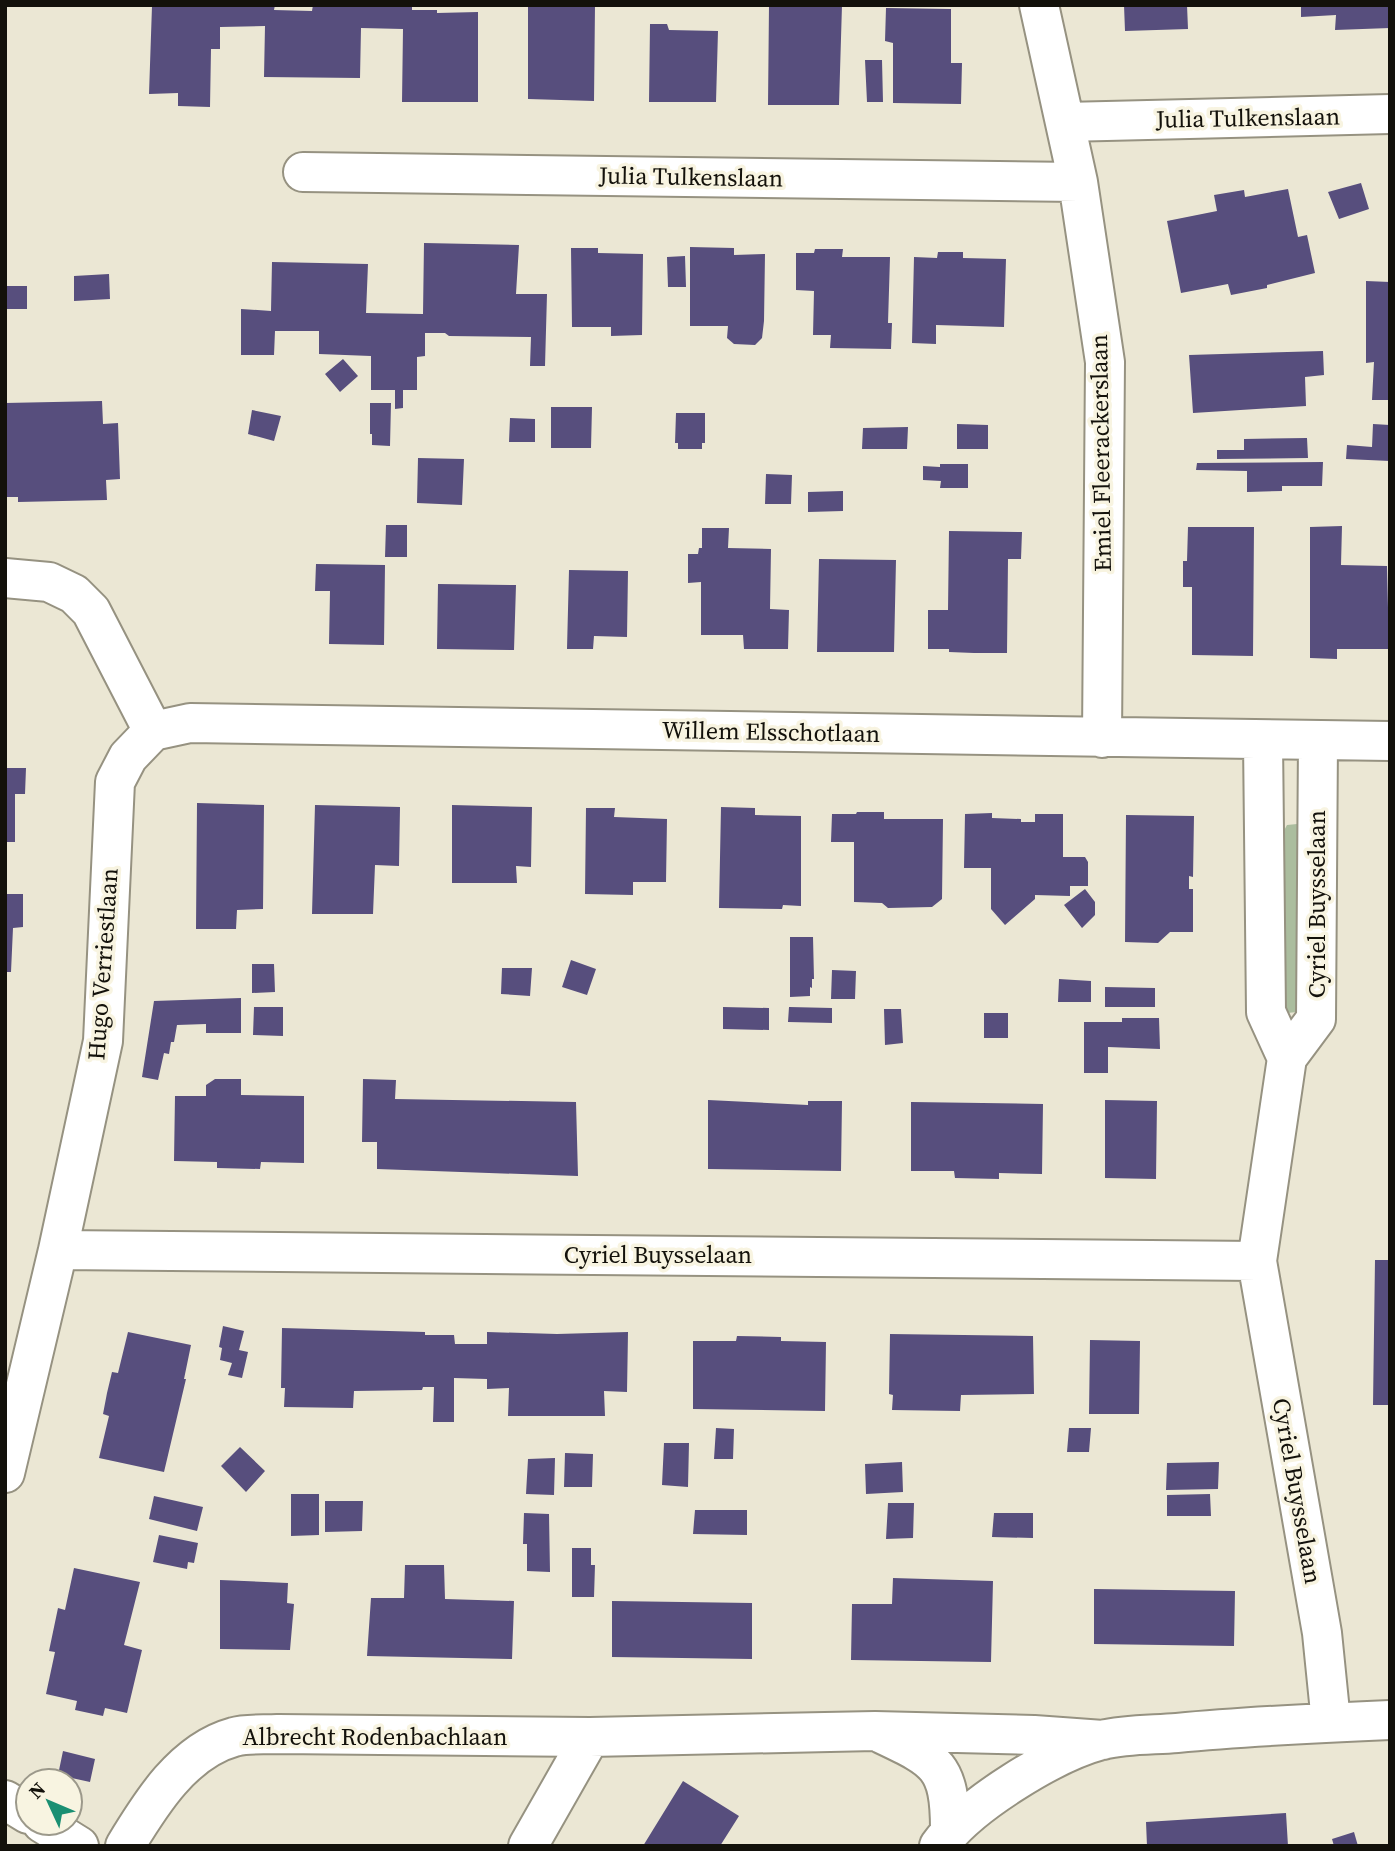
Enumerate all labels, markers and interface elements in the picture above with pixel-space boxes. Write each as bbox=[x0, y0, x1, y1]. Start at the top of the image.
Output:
street label: Julia Tulkenslaan bbox=[1155, 99, 1340, 136]
street label: Julia Tulkenslaan bbox=[598, 158, 783, 195]
street label: Emiel Fleerackerslaan bbox=[1082, 334, 1119, 572]
street label: Willem Elsschotlaan bbox=[662, 713, 880, 750]
street label: Cyriel Buysselaan bbox=[1300, 810, 1333, 998]
street label: Hugo Verriestlaan bbox=[79, 867, 126, 1061]
street label: Cyriel Buysselaan bbox=[564, 1238, 752, 1271]
street label: Cyriel Buysselaan bbox=[1265, 1395, 1330, 1586]
street label: Albrecht Rodenbachlaan bbox=[243, 1720, 507, 1753]
north arrow bbox=[14, 1767, 84, 1837]
text: N bbox=[23, 1776, 51, 1804]

